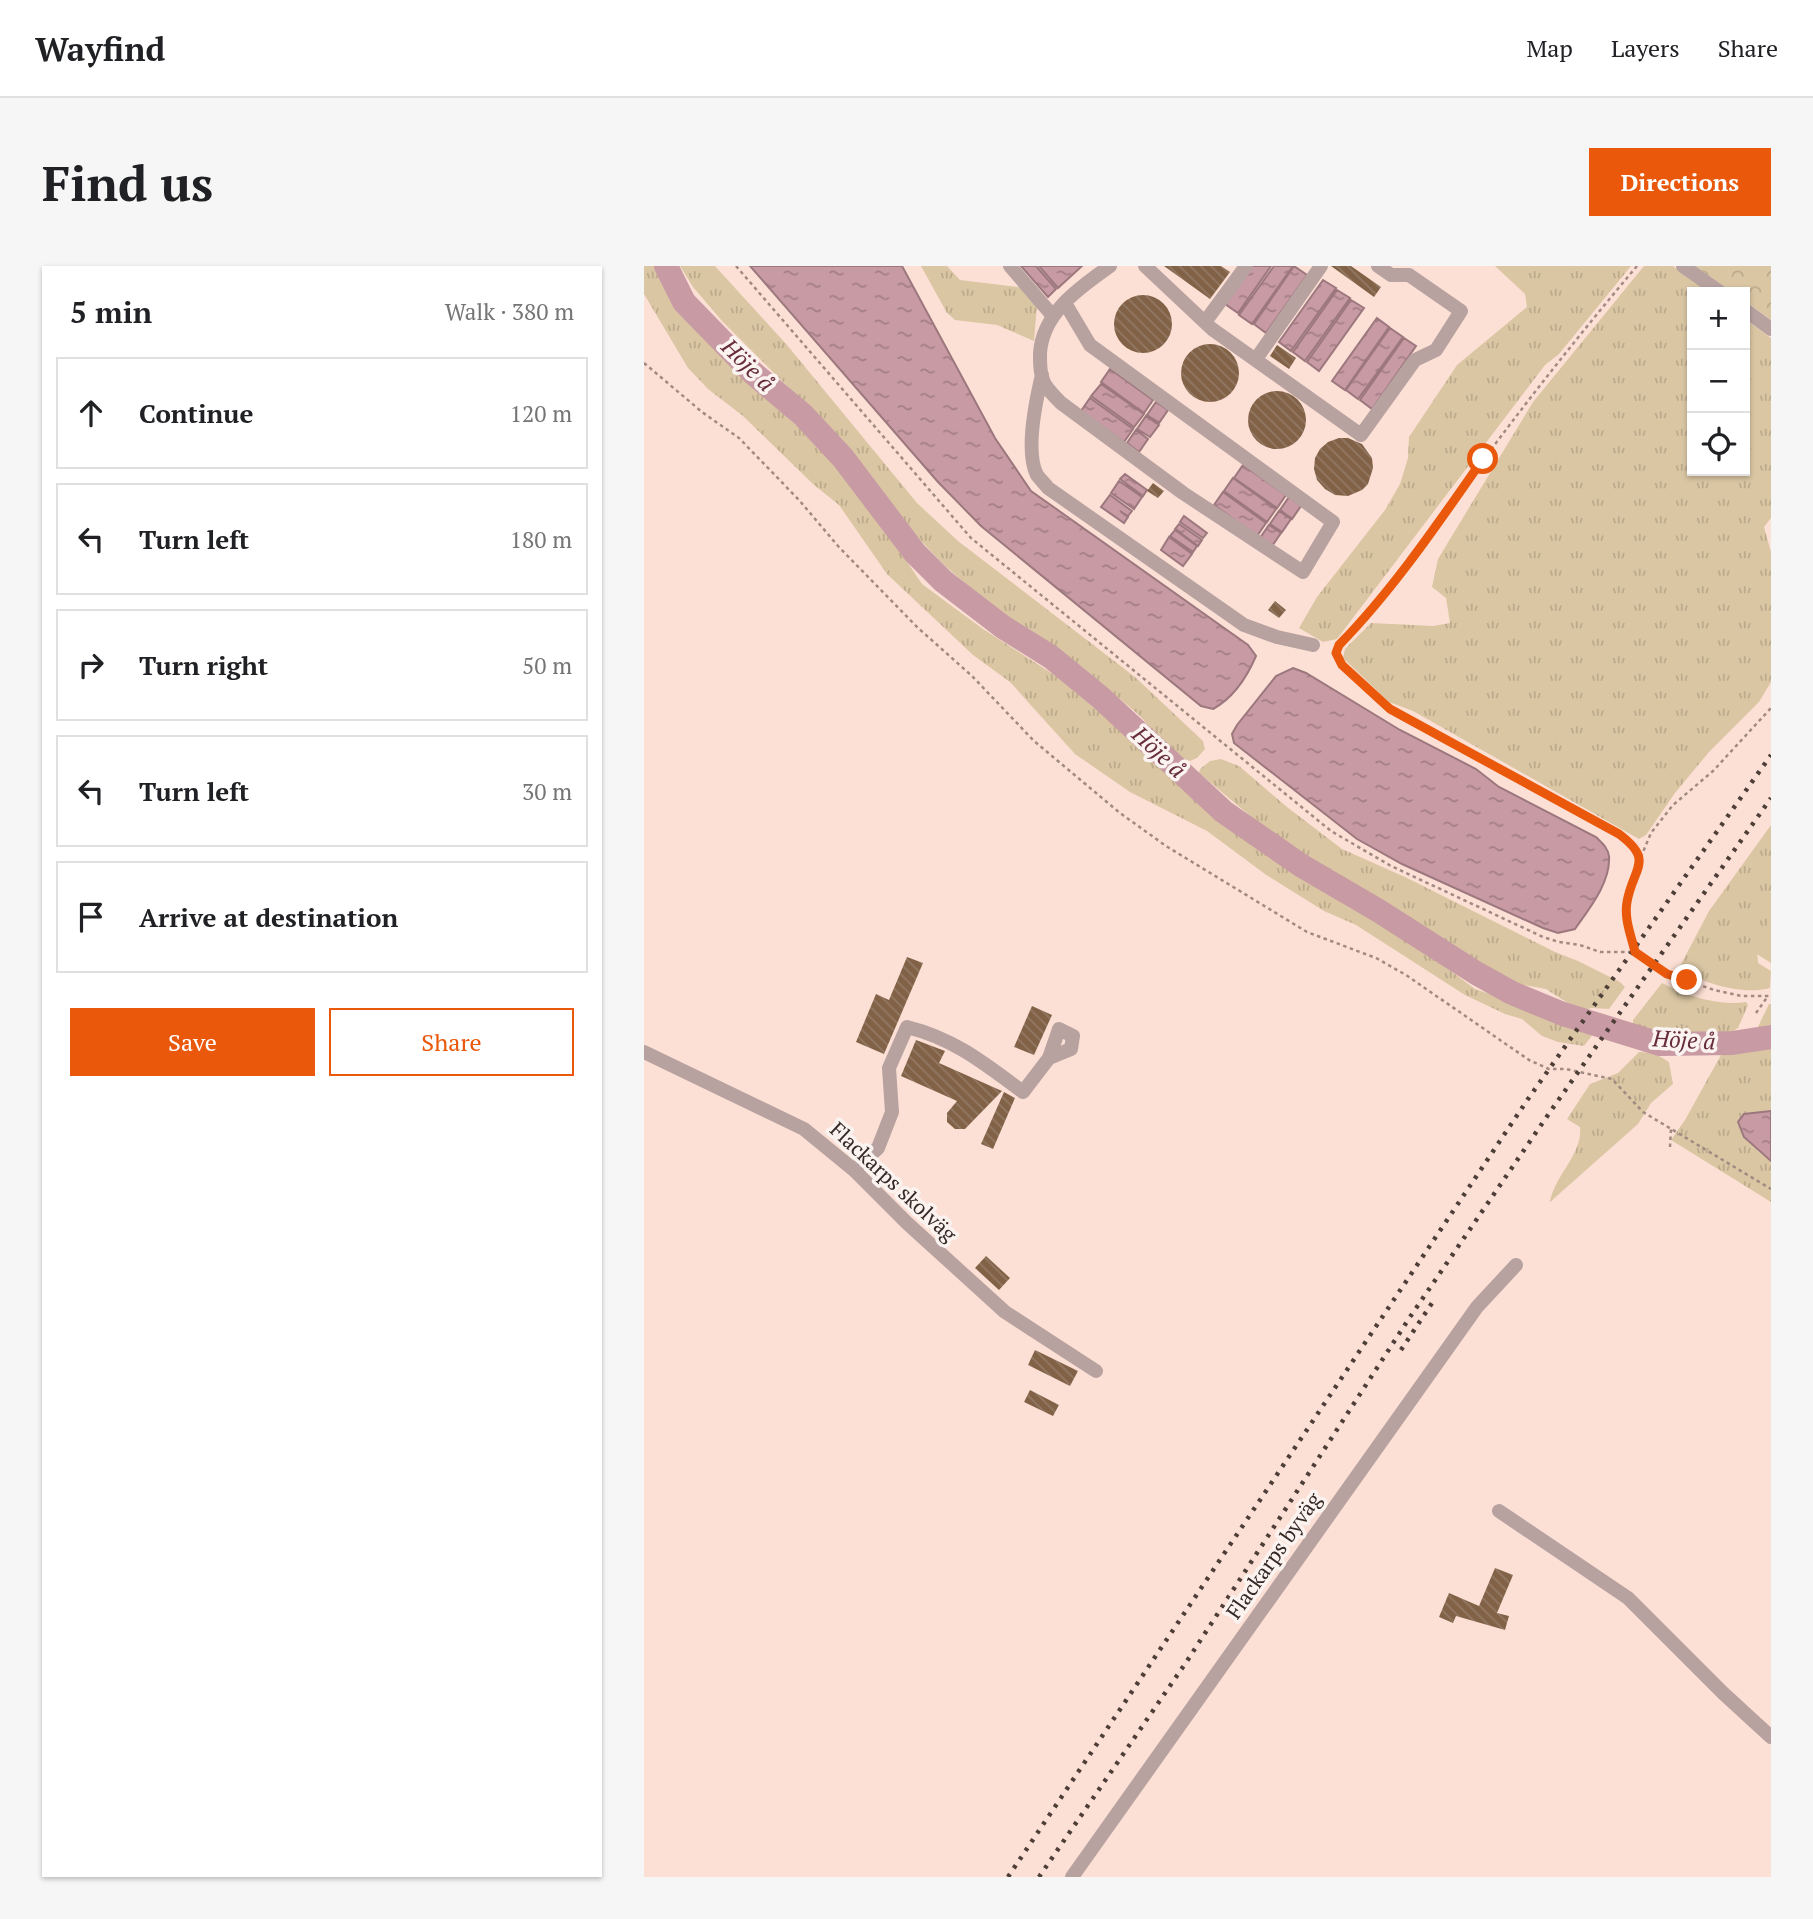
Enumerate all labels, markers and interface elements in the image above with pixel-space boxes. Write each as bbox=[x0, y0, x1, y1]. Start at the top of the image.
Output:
text: Wayfind bbox=[35, 27, 165, 70]
text: Map bbox=[1526, 32, 1573, 64]
text: Layers bbox=[1611, 32, 1680, 64]
text: Share bbox=[1718, 32, 1778, 64]
button: Directions bbox=[1589, 148, 1771, 216]
text: Find us bbox=[42, 150, 213, 215]
map controls bbox=[1687, 287, 1750, 476]
button: + bbox=[1687, 287, 1750, 350]
text: 5 min bbox=[70, 292, 152, 332]
text: Walk · 380 m bbox=[445, 296, 574, 327]
water label: Höje å bbox=[714, 331, 782, 398]
button: − bbox=[1687, 350, 1750, 413]
icon: ahead bbox=[72, 394, 110, 432]
text: Continue bbox=[139, 396, 253, 430]
text: 120 m bbox=[510, 398, 572, 429]
button: locate bbox=[1687, 413, 1750, 476]
route start bbox=[1467, 443, 1498, 474]
icon: left bbox=[72, 520, 110, 558]
text: Turn left bbox=[139, 522, 249, 556]
text: 180 m bbox=[510, 524, 572, 555]
icon: right bbox=[72, 646, 110, 684]
text: Turn right bbox=[139, 648, 268, 682]
text: 50 m bbox=[522, 650, 572, 681]
water label: Höje å bbox=[1125, 718, 1193, 784]
icon: left bbox=[72, 772, 110, 810]
text: Turn left bbox=[139, 774, 249, 808]
text: 30 m bbox=[522, 776, 572, 807]
icon: arrive bbox=[72, 898, 110, 936]
text: Arrive at destination bbox=[139, 900, 398, 934]
route end bbox=[1671, 964, 1702, 995]
button: Save bbox=[70, 1008, 315, 1076]
button: Share bbox=[329, 1008, 574, 1076]
water label: Höje å bbox=[1651, 1022, 1716, 1057]
street label: Flackarps skolväg bbox=[824, 1115, 964, 1248]
street label: Flackarps byväg bbox=[1219, 1486, 1328, 1624]

